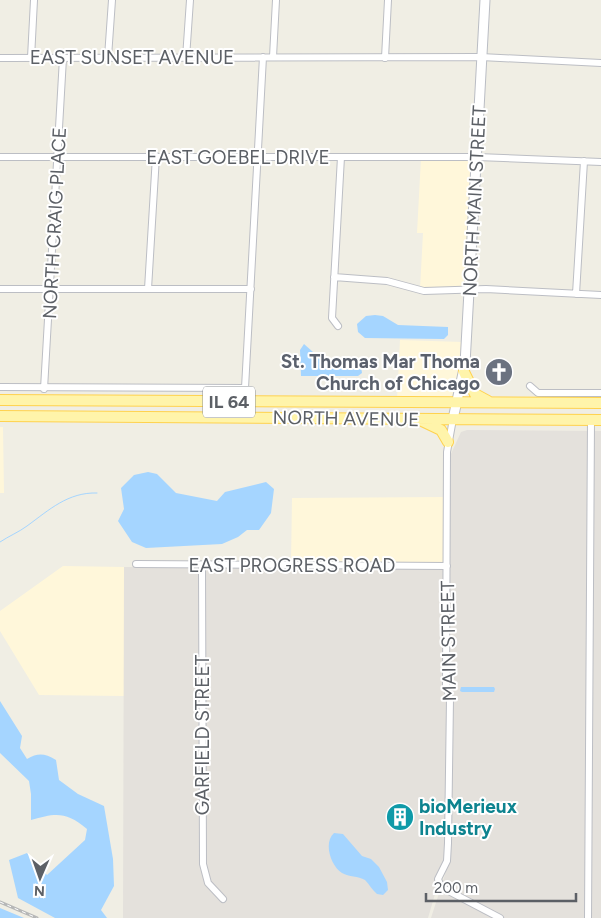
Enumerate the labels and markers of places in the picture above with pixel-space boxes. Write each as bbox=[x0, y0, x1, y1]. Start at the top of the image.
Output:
place label: St. Thomas Mar Thoma Church of Chicago bbox=[281, 350, 480, 395]
church icon: St. Thomas Mar Thoma Church of Chicago bbox=[484, 357, 514, 387]
place label: bioMerieux Industry bbox=[419, 795, 517, 840]
building icon: bioMerieux Industry bbox=[385, 802, 415, 832]

